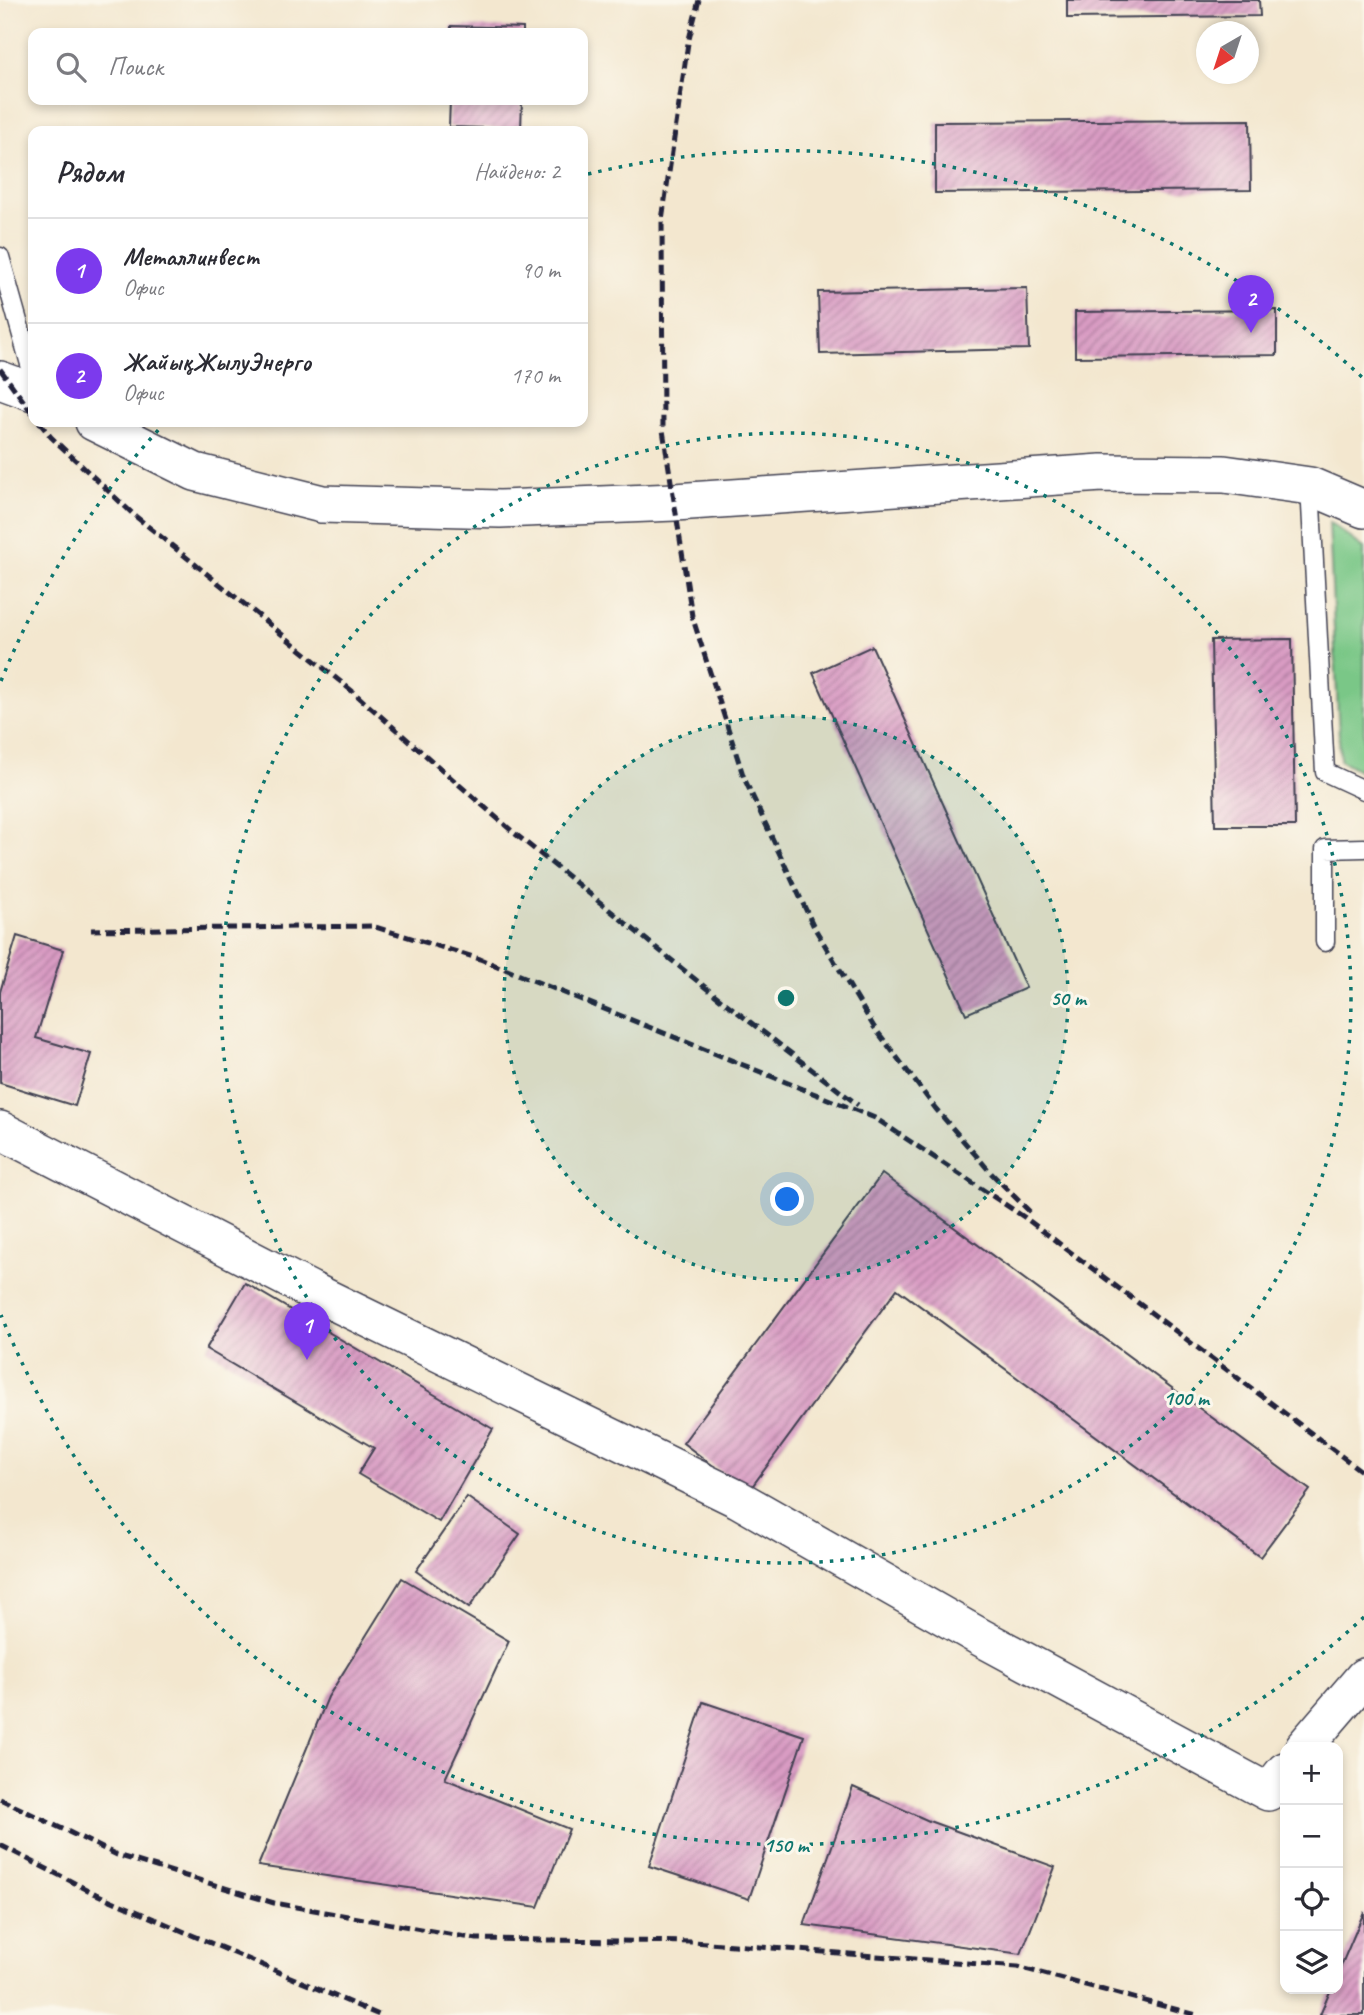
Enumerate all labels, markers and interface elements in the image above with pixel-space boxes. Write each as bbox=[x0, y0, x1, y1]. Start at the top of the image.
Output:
north arrow bbox=[1196, 21, 1259, 84]
search box bbox=[28, 28, 588, 105]
icon: search bbox=[52, 48, 90, 86]
text: Поиск bbox=[108, 50, 163, 83]
text: Рядом bbox=[56, 153, 123, 191]
text: Найдено: 2 bbox=[474, 157, 560, 186]
text: Металлинвест bbox=[123, 240, 258, 273]
text: 1 bbox=[74, 256, 84, 285]
text: 90 m bbox=[521, 256, 560, 285]
text: Офис bbox=[123, 273, 163, 302]
pin: 2 bbox=[1228, 275, 1274, 333]
text: ЖайықЖылуЭнерго bbox=[123, 345, 311, 378]
text: 2 bbox=[74, 361, 84, 390]
text: 170 m bbox=[511, 361, 560, 390]
text: Офис bbox=[123, 378, 163, 407]
text: 50 m bbox=[1050, 985, 1088, 1011]
centre of rings bbox=[774, 986, 798, 1010]
your location bbox=[770, 1182, 804, 1216]
pin: 1 bbox=[284, 1302, 330, 1360]
text: 100 m bbox=[1163, 1385, 1211, 1411]
map controls bbox=[1280, 1742, 1343, 1994]
button: + bbox=[1280, 1742, 1343, 1805]
button: − bbox=[1280, 1805, 1343, 1868]
text: 150 m bbox=[763, 1832, 811, 1858]
button: locate bbox=[1280, 1868, 1343, 1931]
button: layers bbox=[1280, 1931, 1343, 1994]

